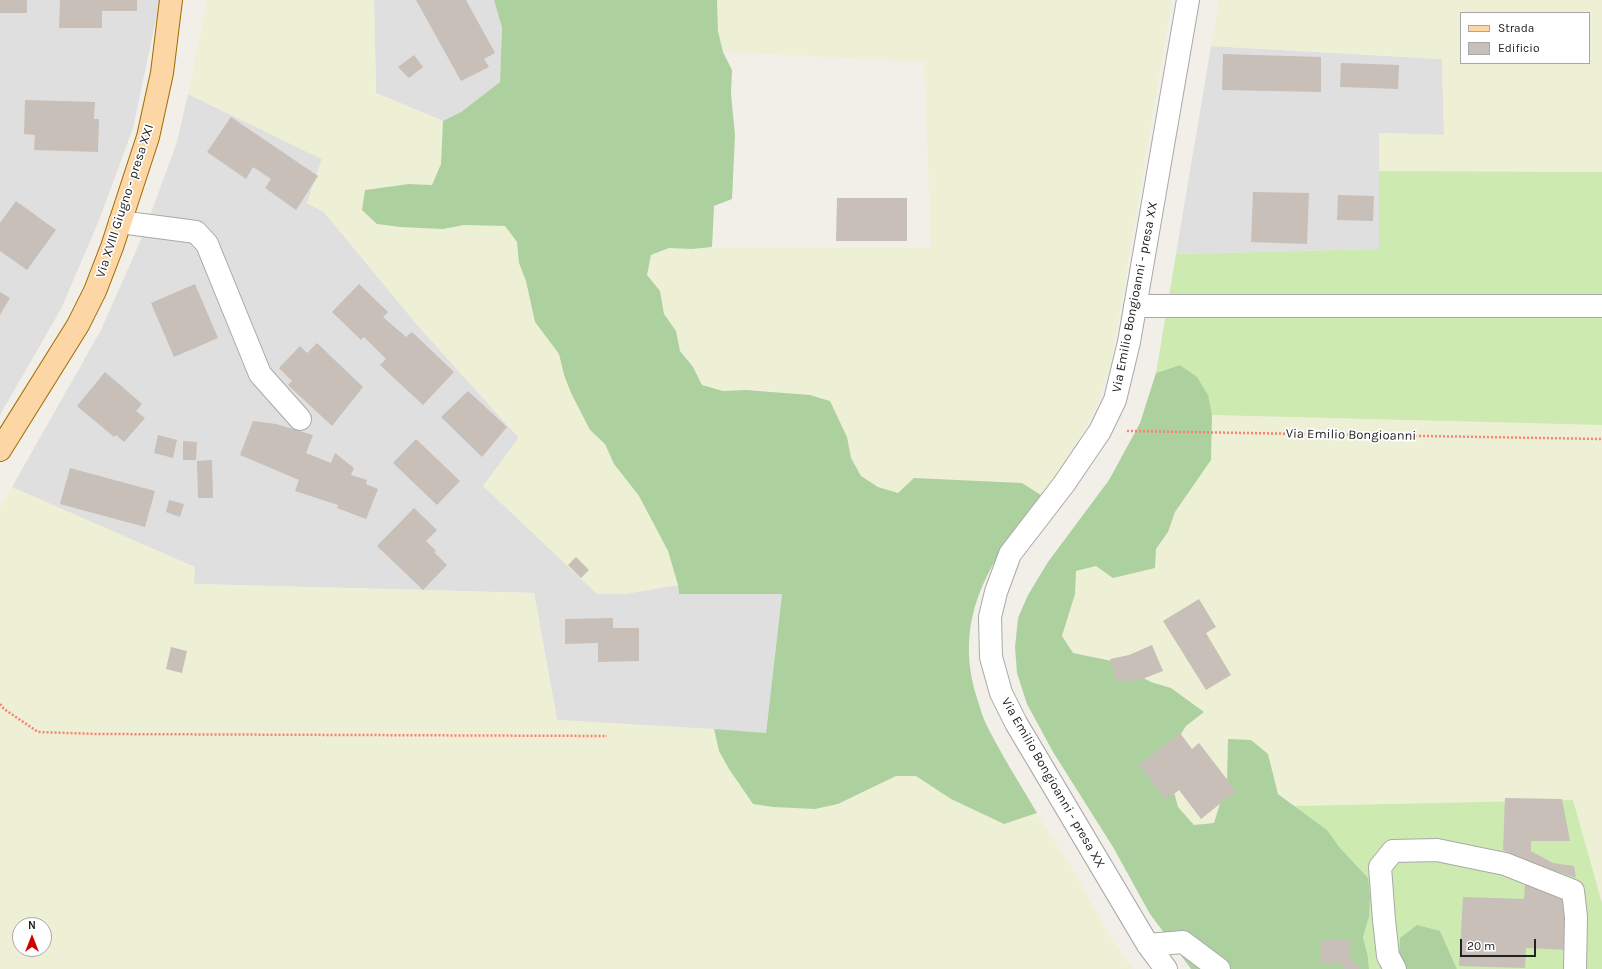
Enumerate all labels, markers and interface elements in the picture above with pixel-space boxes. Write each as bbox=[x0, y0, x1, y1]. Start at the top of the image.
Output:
legend bbox=[1460, 12, 1590, 64]
text: Strada bbox=[1498, 21, 1534, 35]
text: Edificio bbox=[1498, 41, 1539, 55]
street label: Via XVIII Giugno - presa XXI bbox=[93, 122, 157, 280]
street label: Via Emilio Bongioanni - presa XX bbox=[1109, 200, 1161, 394]
street label: Via Emilio Bongioanni bbox=[1286, 426, 1416, 444]
street label: Via Emilio Bongioanni - presa XX bbox=[998, 695, 1108, 871]
north arrow bbox=[12, 917, 52, 957]
text: N bbox=[28, 919, 36, 932]
scale bar bbox=[1462, 931, 1538, 957]
text: 20 m bbox=[1467, 939, 1495, 953]

